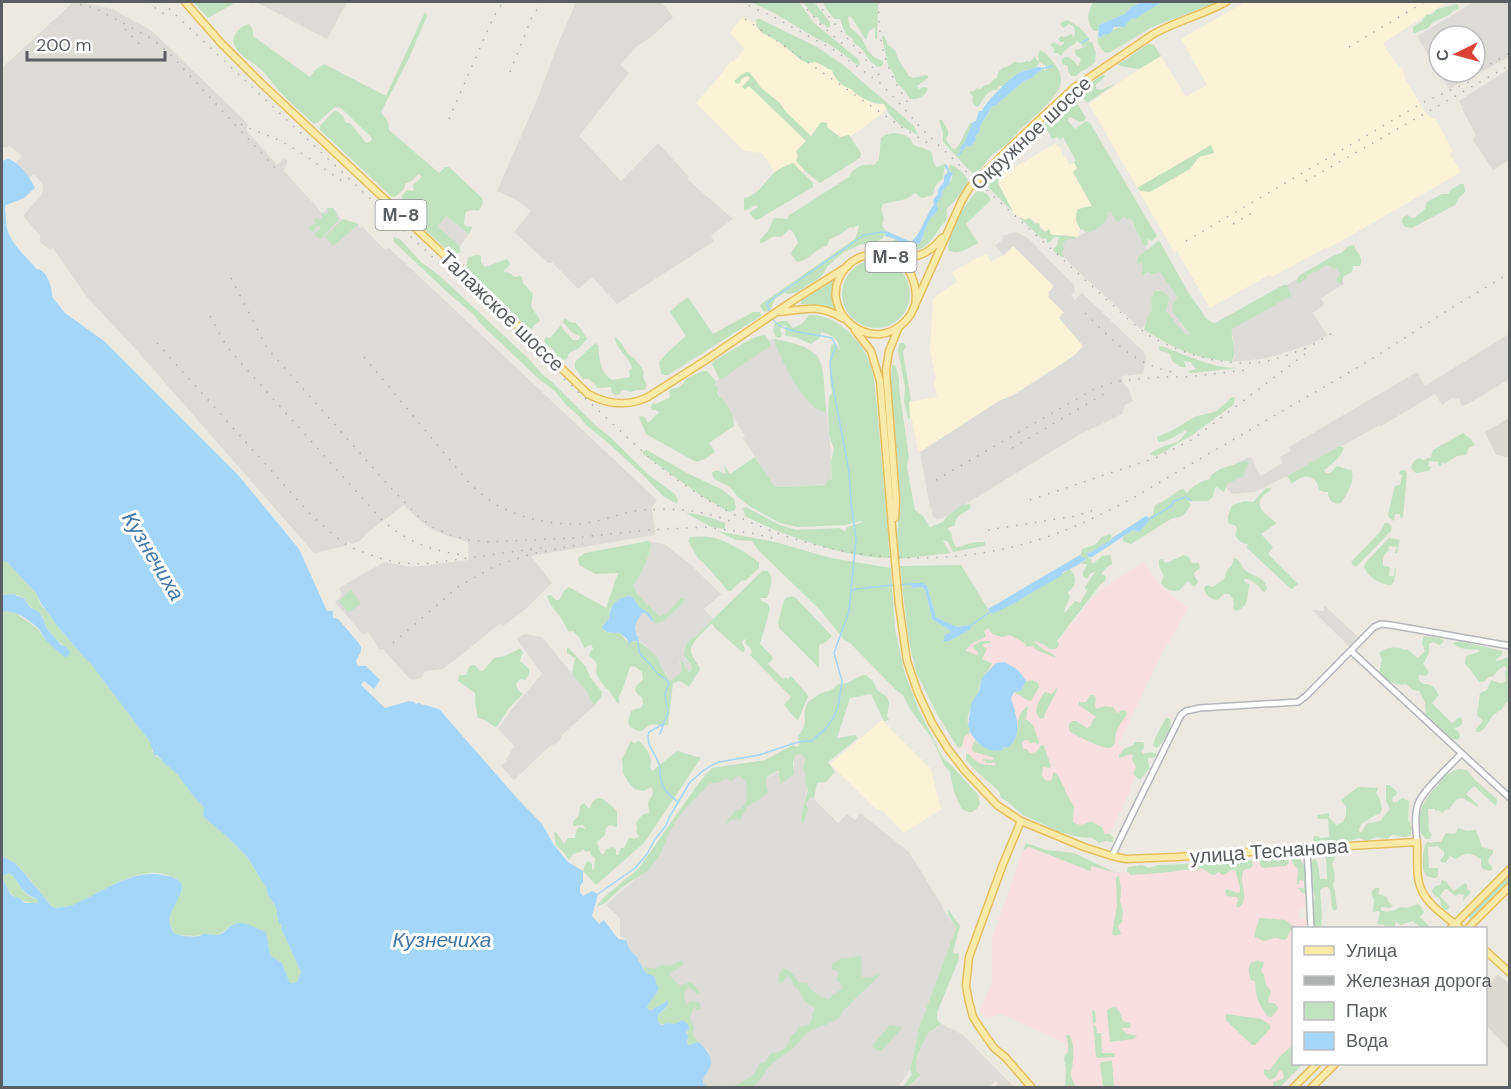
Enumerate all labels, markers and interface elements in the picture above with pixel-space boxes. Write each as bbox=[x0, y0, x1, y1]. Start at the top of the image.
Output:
scale bar bbox=[27, 24, 165, 62]
north arrow bbox=[1427, 24, 1487, 84]
text: 200 m bbox=[36, 33, 92, 57]
text: С bbox=[1432, 48, 1454, 62]
street label: Окружное шоссе bbox=[965, 70, 1097, 196]
road number: М-8 bbox=[376, 200, 426, 230]
road number: М-8 bbox=[866, 242, 916, 272]
street label: Талажское шоссе bbox=[434, 245, 570, 377]
water label: Кузнечиха bbox=[116, 506, 190, 606]
street label: улица Теснанова bbox=[1189, 832, 1350, 869]
water label: Кузнечиха bbox=[393, 926, 491, 954]
legend bbox=[1292, 927, 1487, 1065]
text: Улица bbox=[1346, 939, 1398, 963]
text: Железная дорога bbox=[1346, 969, 1492, 993]
text: Парк bbox=[1346, 999, 1387, 1023]
text: Вода bbox=[1346, 1029, 1389, 1053]

